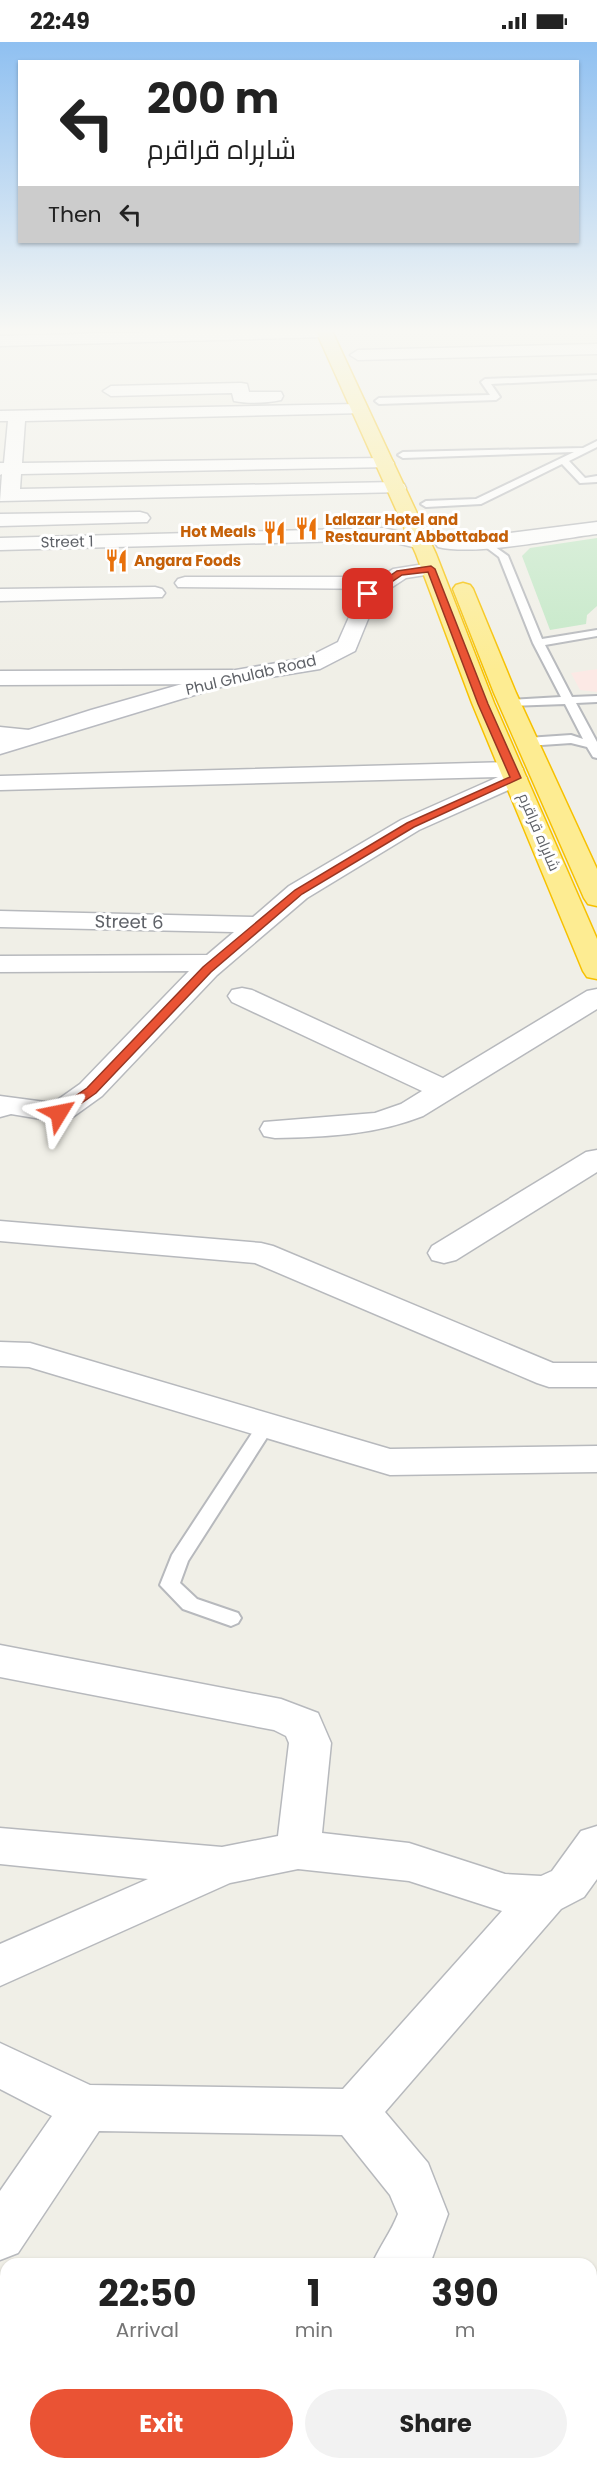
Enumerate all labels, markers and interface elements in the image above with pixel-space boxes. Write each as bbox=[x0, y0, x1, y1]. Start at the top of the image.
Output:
text: 22:49 bbox=[30, 6, 90, 37]
text: 200 m bbox=[147, 69, 279, 128]
icon: left bbox=[48, 84, 126, 162]
text: شاہراہ قراقرم bbox=[147, 131, 296, 168]
icon: left bbox=[114, 198, 147, 231]
text: Then bbox=[48, 199, 102, 230]
place label: Lalazar Hotel and Restaurant Abbottabad bbox=[325, 509, 509, 547]
restaurant icon: Lalazar Hotel and Restaurant Abbottabad bbox=[294, 516, 320, 542]
restaurant icon: Hot Meals bbox=[261, 519, 287, 545]
place label: Hot Meals bbox=[180, 521, 256, 542]
street label: Street 1 bbox=[40, 531, 94, 552]
restaurant icon: Angara Foods bbox=[103, 548, 129, 574]
place label: Angara Foods bbox=[134, 550, 241, 571]
pin bbox=[342, 568, 393, 619]
icon: arrive bbox=[351, 577, 384, 610]
street label: Phul Ghulab Road bbox=[184, 649, 318, 700]
street label: شاہراہ قراقرم bbox=[514, 790, 565, 874]
street label: Street 6 bbox=[94, 908, 164, 935]
position arrow bbox=[27, 1081, 91, 1145]
text: 22:50 bbox=[98, 2268, 196, 2319]
text: 1 bbox=[307, 2268, 321, 2319]
text: 390 bbox=[431, 2268, 499, 2319]
text: Arrival bbox=[116, 2316, 179, 2344]
text: min bbox=[295, 2316, 333, 2344]
text: m bbox=[455, 2316, 475, 2344]
button: Exit bbox=[30, 2389, 293, 2458]
button: Share bbox=[305, 2389, 567, 2458]

